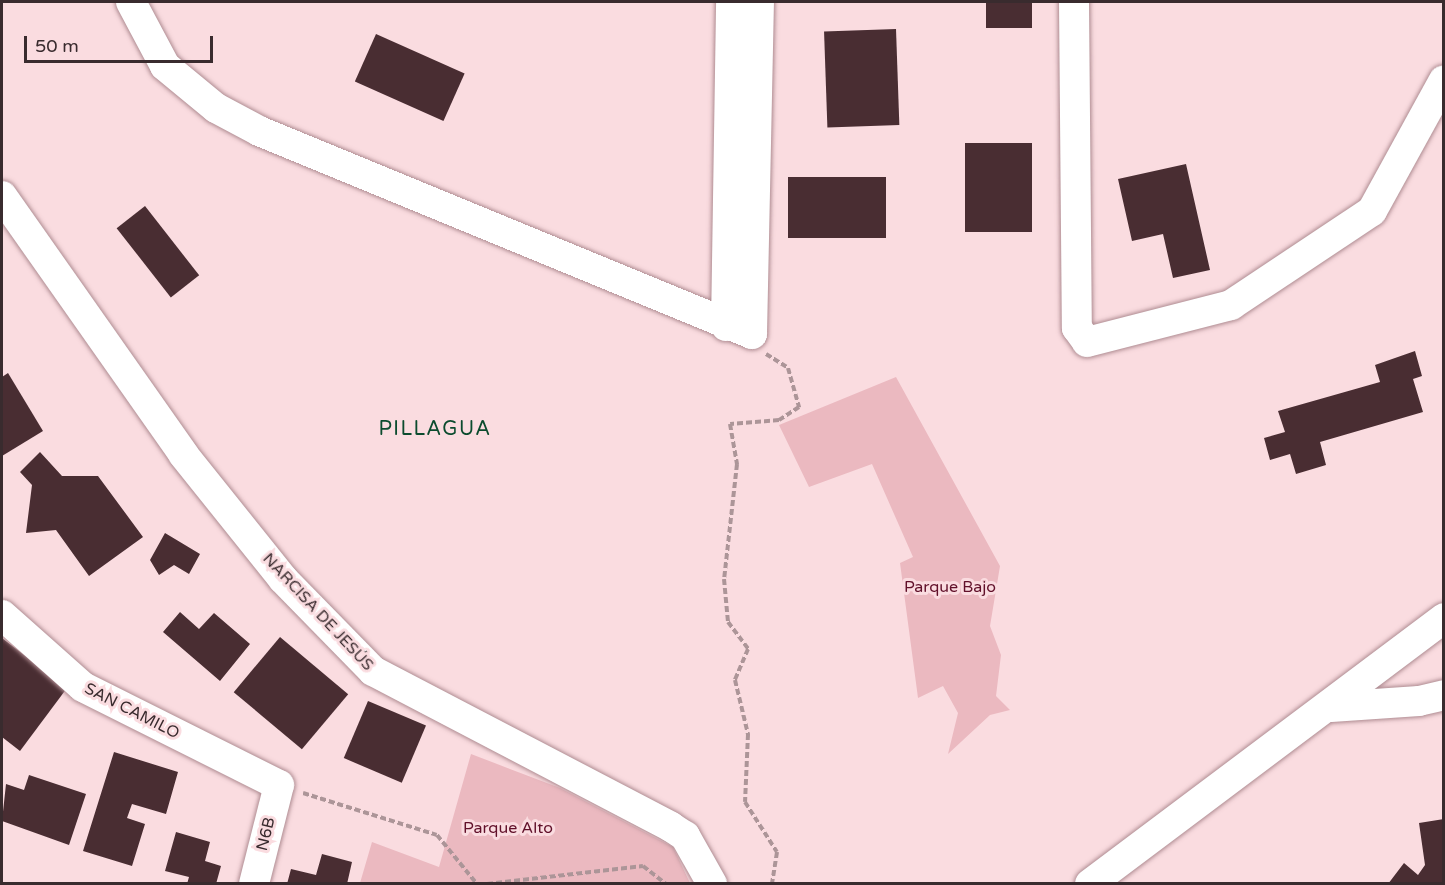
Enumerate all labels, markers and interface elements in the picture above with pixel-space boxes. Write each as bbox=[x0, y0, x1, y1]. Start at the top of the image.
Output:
scale bar bbox=[27, 24, 216, 62]
text: 50 m bbox=[35, 35, 79, 57]
district label: PILLAGUA bbox=[378, 417, 492, 441]
street label: NARCISA DE JESÚS bbox=[259, 549, 377, 675]
park label: Parque Bajo bbox=[904, 577, 996, 597]
street label: SAN CAMILO bbox=[81, 679, 183, 743]
street label: N6B bbox=[253, 815, 279, 853]
park label: Parque Alto bbox=[463, 818, 553, 838]

